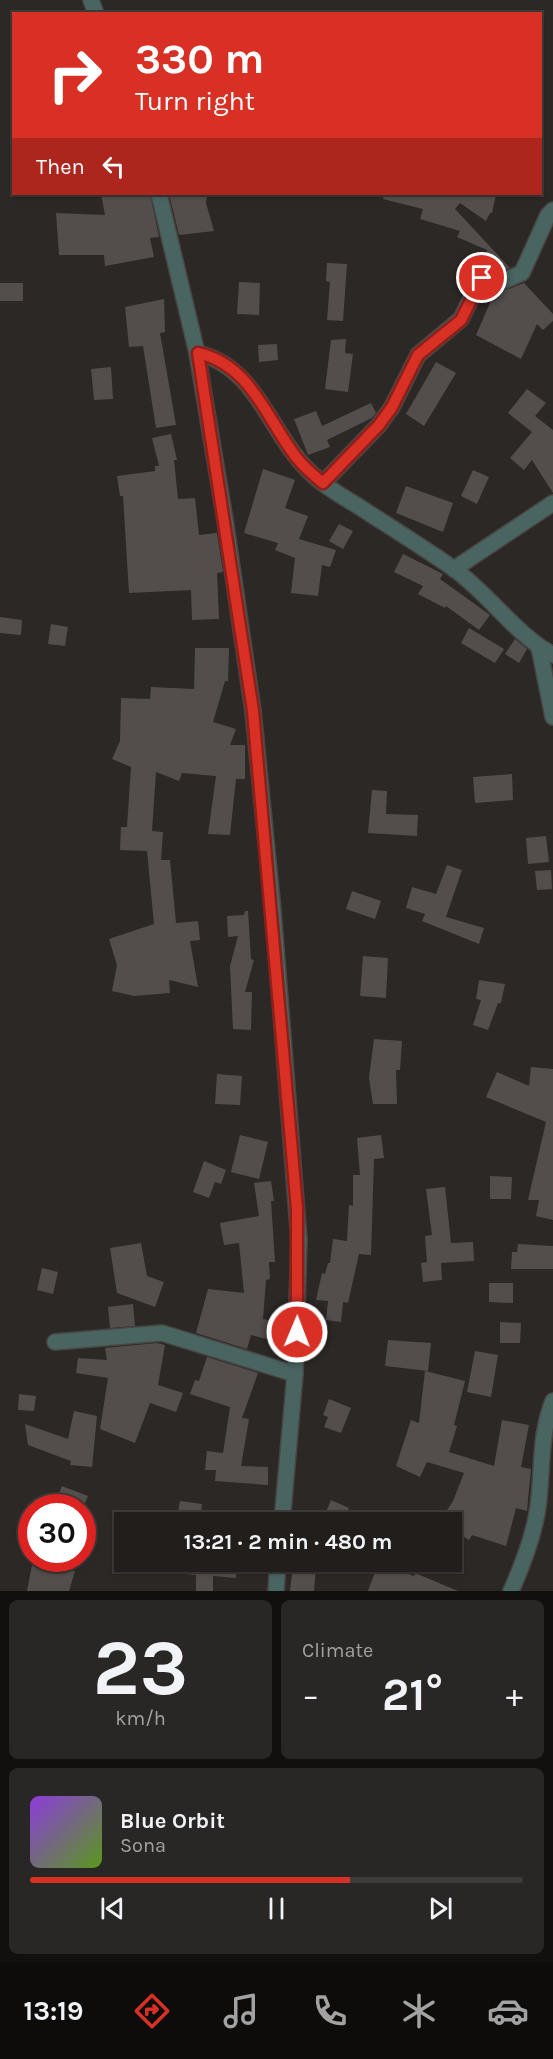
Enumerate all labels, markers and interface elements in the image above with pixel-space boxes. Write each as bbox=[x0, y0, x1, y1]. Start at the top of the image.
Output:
text: 330 m bbox=[135, 34, 264, 84]
icon: right bbox=[36, 36, 114, 114]
text: Turn right bbox=[135, 85, 255, 117]
icon: left bbox=[97, 150, 130, 183]
text: Then bbox=[36, 154, 85, 180]
pin bbox=[456, 252, 507, 303]
icon: arrive bbox=[465, 261, 498, 294]
position arrow bbox=[265, 1300, 329, 1364]
speed limit sign: 30 bbox=[18, 1494, 96, 1572]
text: 13:21 · 2 min · 480 m bbox=[184, 1529, 392, 1555]
text: 23 bbox=[93, 1622, 188, 1714]
text: Climate bbox=[302, 1639, 373, 1662]
text: 21° bbox=[382, 1669, 443, 1721]
text: − bbox=[302, 1676, 319, 1714]
text: + bbox=[506, 1676, 523, 1714]
text: km/h bbox=[115, 1707, 166, 1730]
text: Blue Orbit bbox=[120, 1808, 225, 1834]
text: Sona bbox=[120, 1834, 166, 1857]
icon: previous bbox=[96, 1892, 129, 1925]
icon: pause bbox=[260, 1892, 293, 1925]
icon: next bbox=[424, 1892, 457, 1925]
icon: directions bbox=[131, 1990, 173, 2032]
icon: music bbox=[220, 1990, 262, 2032]
icon: phone bbox=[309, 1990, 351, 2032]
icon: climate bbox=[398, 1990, 440, 2032]
icon: car bbox=[487, 1990, 529, 2032]
text: 13:19 bbox=[24, 1995, 83, 2027]

